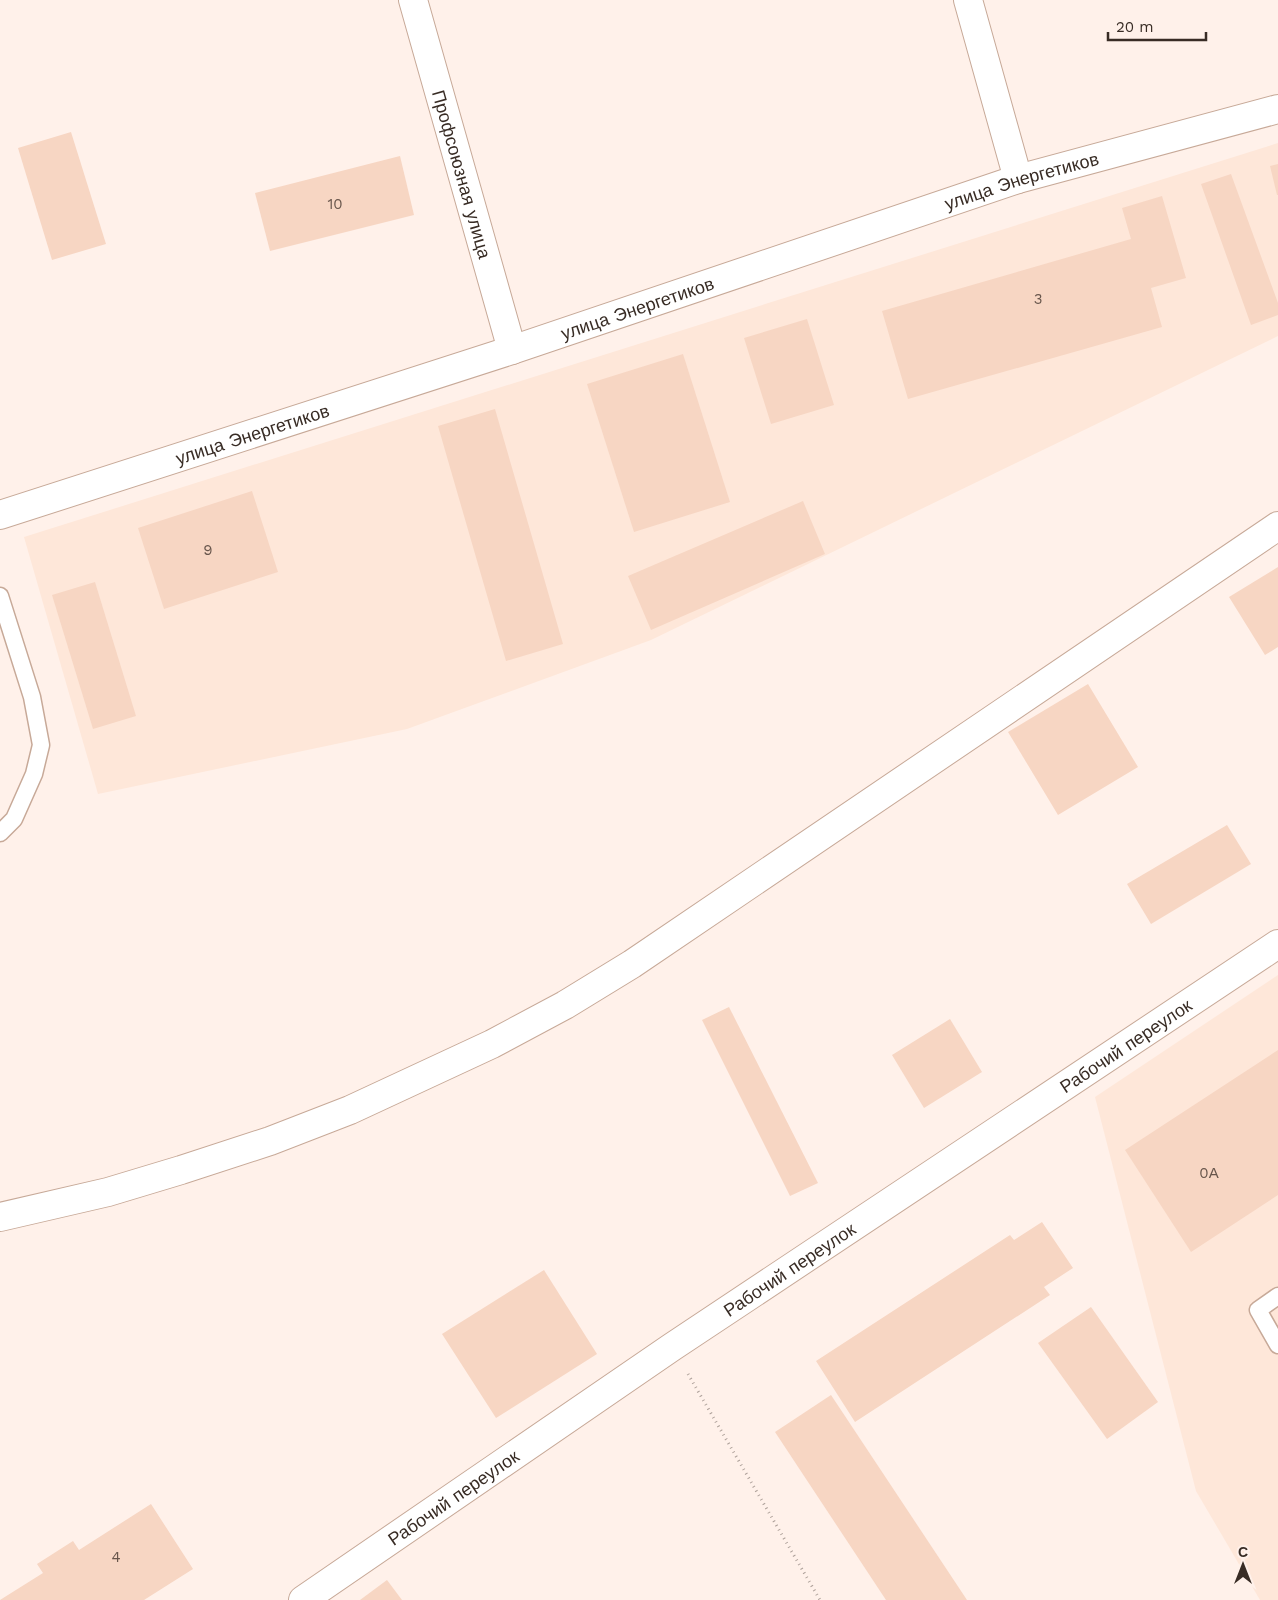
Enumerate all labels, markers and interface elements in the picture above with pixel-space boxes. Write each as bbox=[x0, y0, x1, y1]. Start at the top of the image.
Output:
scale bar bbox=[1108, 10, 1206, 42]
text: 20 m bbox=[1116, 18, 1154, 36]
street label: Профсоюзная улица bbox=[428, 88, 496, 262]
street label: улица Энергетиков bbox=[942, 147, 1101, 214]
house number: 10 bbox=[327, 195, 343, 213]
street label: улица Энергетиков bbox=[558, 272, 716, 343]
house number: 3 bbox=[1034, 290, 1042, 308]
street label: улица Энергетиков bbox=[173, 399, 332, 468]
house number: 9 bbox=[203, 541, 213, 559]
street label: Рабочий переулок bbox=[1056, 994, 1195, 1097]
house number: 0А bbox=[1199, 1164, 1219, 1182]
street label: Рабочий переулок bbox=[719, 1218, 859, 1320]
street label: Рабочий переулок bbox=[384, 1445, 523, 1549]
north arrow bbox=[1218, 1540, 1268, 1590]
text: С bbox=[1238, 1544, 1248, 1560]
house number: 4 bbox=[111, 1548, 121, 1566]

